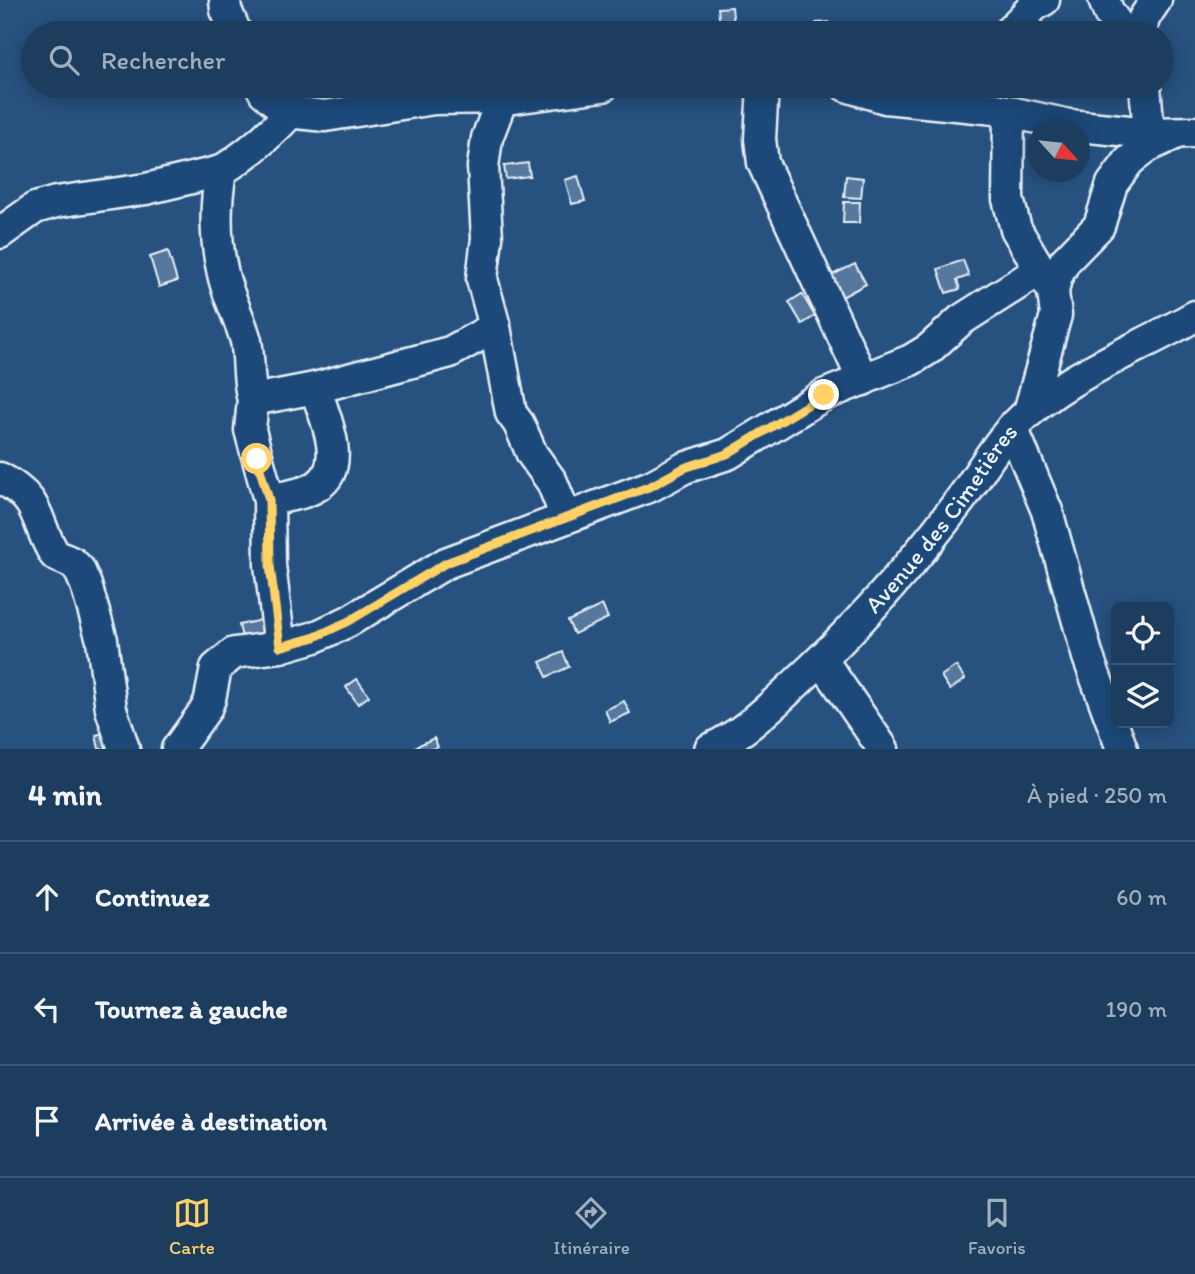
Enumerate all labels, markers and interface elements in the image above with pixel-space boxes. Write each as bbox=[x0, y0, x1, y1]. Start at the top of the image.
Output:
search box bbox=[21, 21, 1174, 98]
icon: search bbox=[45, 41, 83, 79]
text: Rechercher bbox=[101, 44, 225, 76]
north arrow bbox=[1027, 119, 1090, 182]
route end bbox=[808, 379, 839, 410]
street label: Avenue des Cimetières bbox=[859, 417, 1023, 619]
route start bbox=[241, 443, 272, 474]
map controls bbox=[1111, 602, 1174, 728]
button: locate bbox=[1111, 602, 1174, 665]
button: layers bbox=[1111, 665, 1174, 728]
text: 4 min bbox=[28, 776, 102, 813]
text: À pied · 250 m bbox=[1027, 781, 1167, 809]
icon: ahead bbox=[28, 878, 66, 916]
text: Continuez bbox=[95, 881, 210, 913]
text: 60 m bbox=[1116, 883, 1167, 911]
icon: left bbox=[28, 990, 66, 1028]
text: Tournez à gauche bbox=[95, 993, 288, 1025]
text: 190 m bbox=[1106, 995, 1167, 1023]
icon: arrive bbox=[28, 1102, 66, 1140]
text: Arrivée à destination bbox=[95, 1105, 327, 1137]
tab: Carte bbox=[169, 1194, 215, 1259]
tab: Itinéraire bbox=[553, 1194, 630, 1259]
tab: Favoris bbox=[968, 1194, 1026, 1259]

